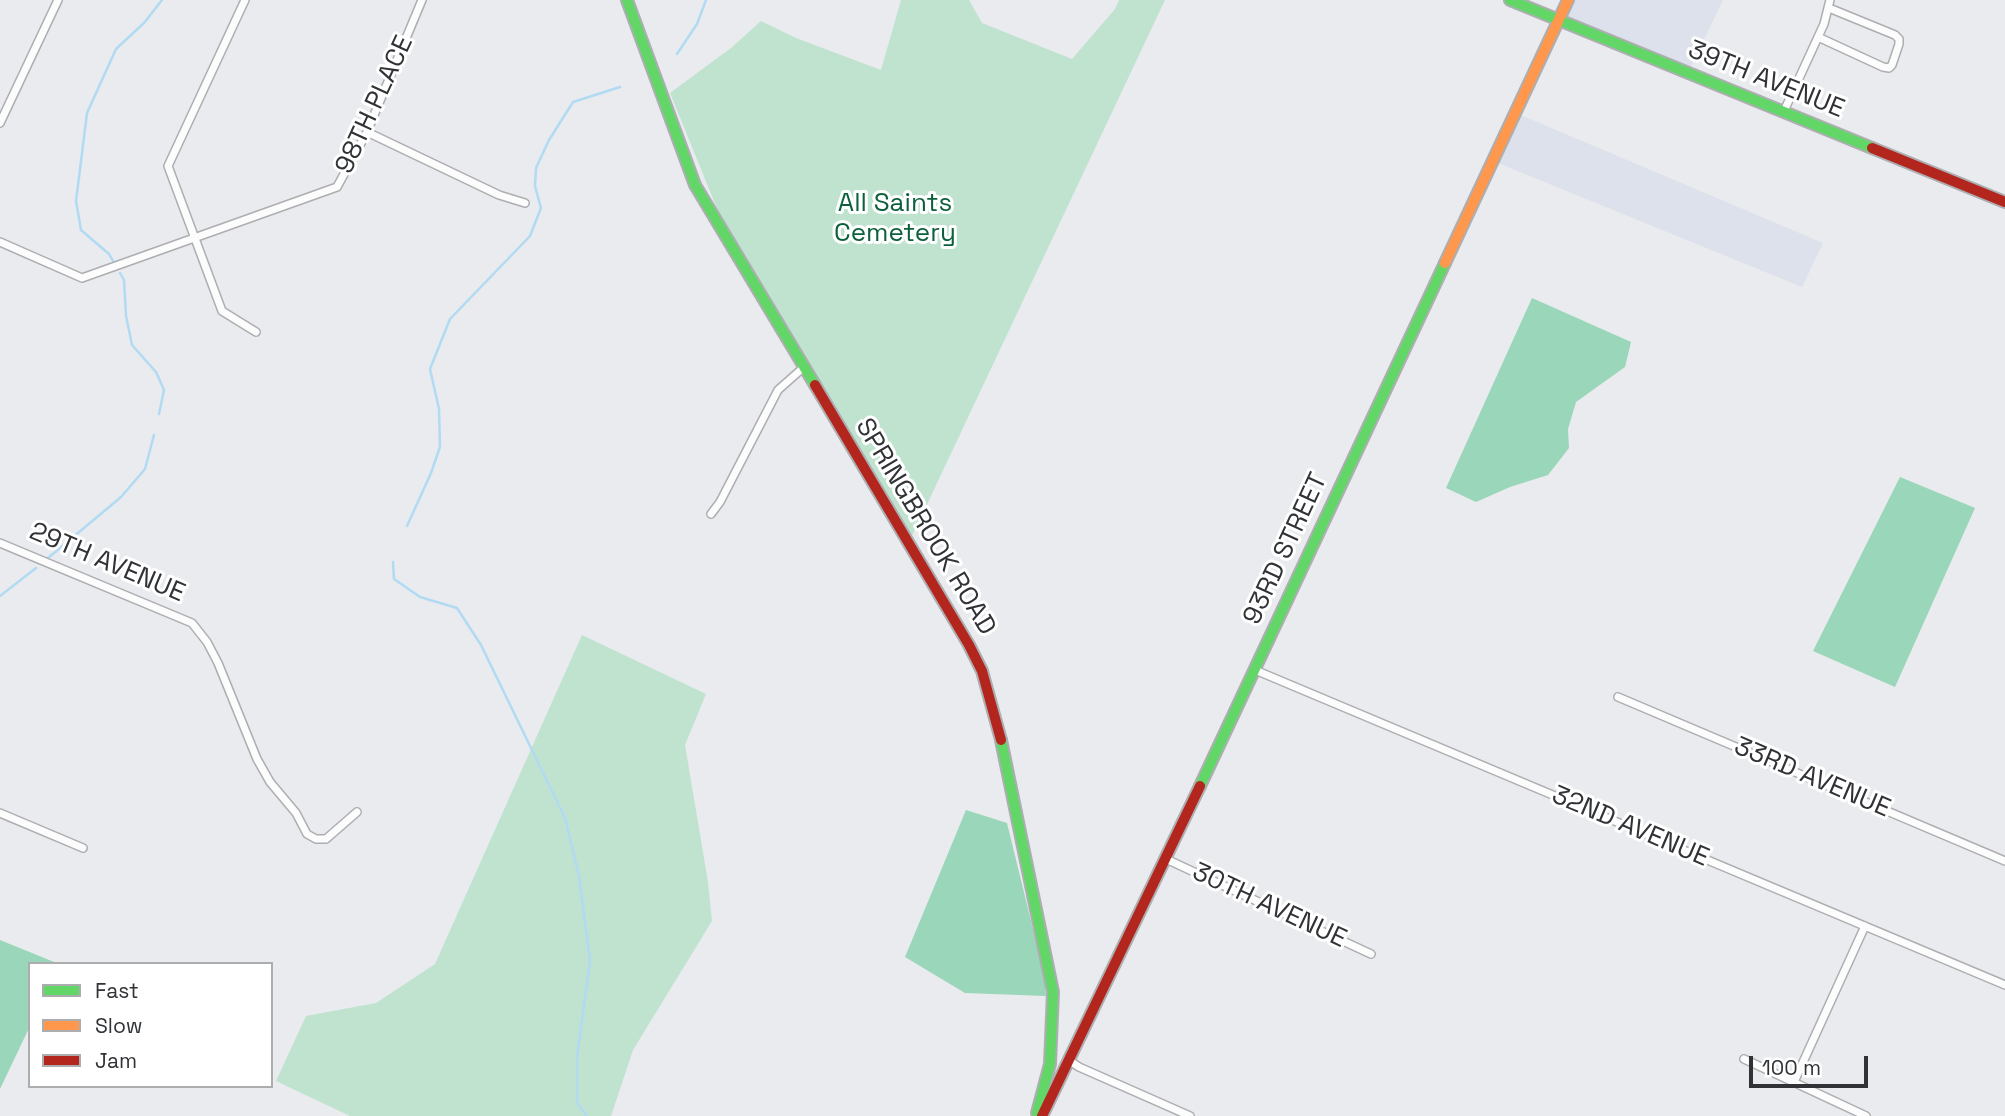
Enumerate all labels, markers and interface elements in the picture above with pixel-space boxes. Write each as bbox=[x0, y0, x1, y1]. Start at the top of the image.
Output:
street label: 98TH PLACE bbox=[329, 31, 421, 179]
street label: 39TH AVENUE bbox=[1683, 35, 1849, 125]
park label: All Saints Cemetery bbox=[834, 188, 956, 249]
street label: SPRINGBROOK ROAD bbox=[848, 413, 1002, 641]
street label: 93RD STREET bbox=[1237, 468, 1335, 630]
street label: 29TH AVENUE bbox=[25, 516, 189, 610]
street label: 33RD AVENUE bbox=[1729, 731, 1895, 825]
street label: 32ND AVENUE bbox=[1547, 780, 1713, 874]
street label: 30TH AVENUE bbox=[1187, 857, 1351, 955]
legend bbox=[28, 962, 273, 1088]
text: Fast bbox=[95, 977, 139, 1004]
text: Slow bbox=[95, 1012, 143, 1039]
scale bar bbox=[1753, 1042, 1872, 1086]
text: Jam bbox=[95, 1047, 137, 1074]
text: 100 m bbox=[1762, 1054, 1821, 1081]

